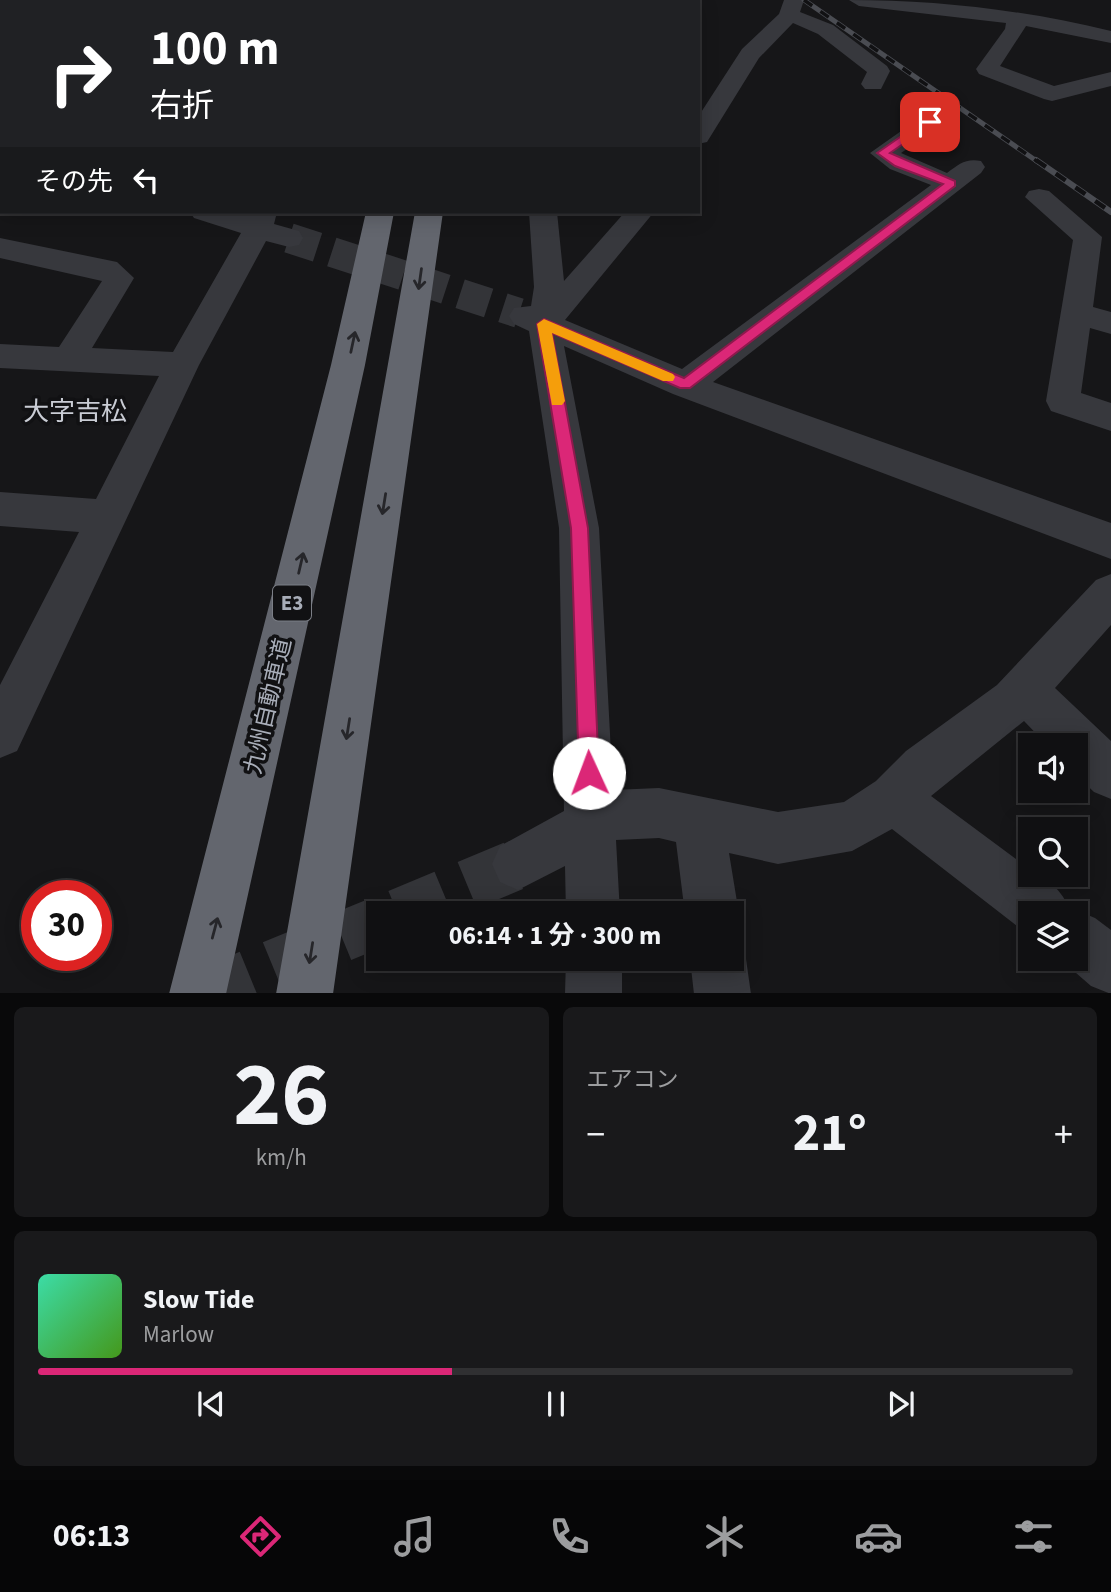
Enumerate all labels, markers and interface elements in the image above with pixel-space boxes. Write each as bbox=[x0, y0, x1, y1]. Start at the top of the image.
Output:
text: 100 m bbox=[150, 14, 279, 84]
icon: right bbox=[35, 28, 126, 119]
text: 右折 bbox=[150, 83, 214, 129]
pin bbox=[900, 92, 960, 152]
icon: arrive bbox=[911, 103, 949, 141]
icon: left bbox=[127, 161, 165, 199]
text: その先 bbox=[35, 163, 113, 200]
one-way arrow bbox=[413, 267, 426, 290]
one-way arrow bbox=[347, 331, 361, 354]
district label: 大字吉松 bbox=[23, 393, 127, 430]
one-way arrow bbox=[377, 492, 390, 515]
one-way arrow bbox=[295, 552, 309, 575]
road number: E3 bbox=[273, 586, 311, 620]
street label: 九州自動車道 bbox=[236, 635, 300, 777]
one-way arrow bbox=[341, 717, 354, 739]
map controls bbox=[1018, 733, 1088, 971]
button: sound bbox=[1018, 733, 1088, 803]
position arrow bbox=[552, 736, 626, 810]
button: search bbox=[1018, 817, 1088, 887]
speed limit sign: 30 bbox=[21, 880, 112, 971]
button: layers bbox=[1018, 901, 1088, 971]
one-way arrow bbox=[209, 917, 222, 939]
text: 06:14 · 1 分 · 300 m bbox=[449, 917, 661, 954]
one-way arrow bbox=[304, 941, 317, 964]
text: 26 bbox=[233, 1031, 329, 1160]
text: エアコン bbox=[587, 1063, 679, 1096]
text: 21° bbox=[793, 1097, 867, 1171]
text: − bbox=[587, 1108, 605, 1162]
text: + bbox=[1054, 1108, 1073, 1162]
text: km/h bbox=[256, 1141, 307, 1174]
text: Slow Tide bbox=[143, 1281, 254, 1318]
text: Marlow bbox=[143, 1318, 214, 1351]
icon: previous bbox=[192, 1385, 230, 1423]
icon: pause bbox=[537, 1385, 575, 1423]
icon: next bbox=[882, 1385, 920, 1423]
icon: directions bbox=[236, 1512, 285, 1561]
icon: music bbox=[390, 1512, 439, 1561]
icon: phone bbox=[545, 1512, 594, 1561]
icon: climate bbox=[700, 1512, 749, 1561]
icon: car bbox=[854, 1512, 903, 1561]
icon: filters bbox=[1009, 1512, 1058, 1561]
text: 06:13 bbox=[53, 1513, 130, 1559]

